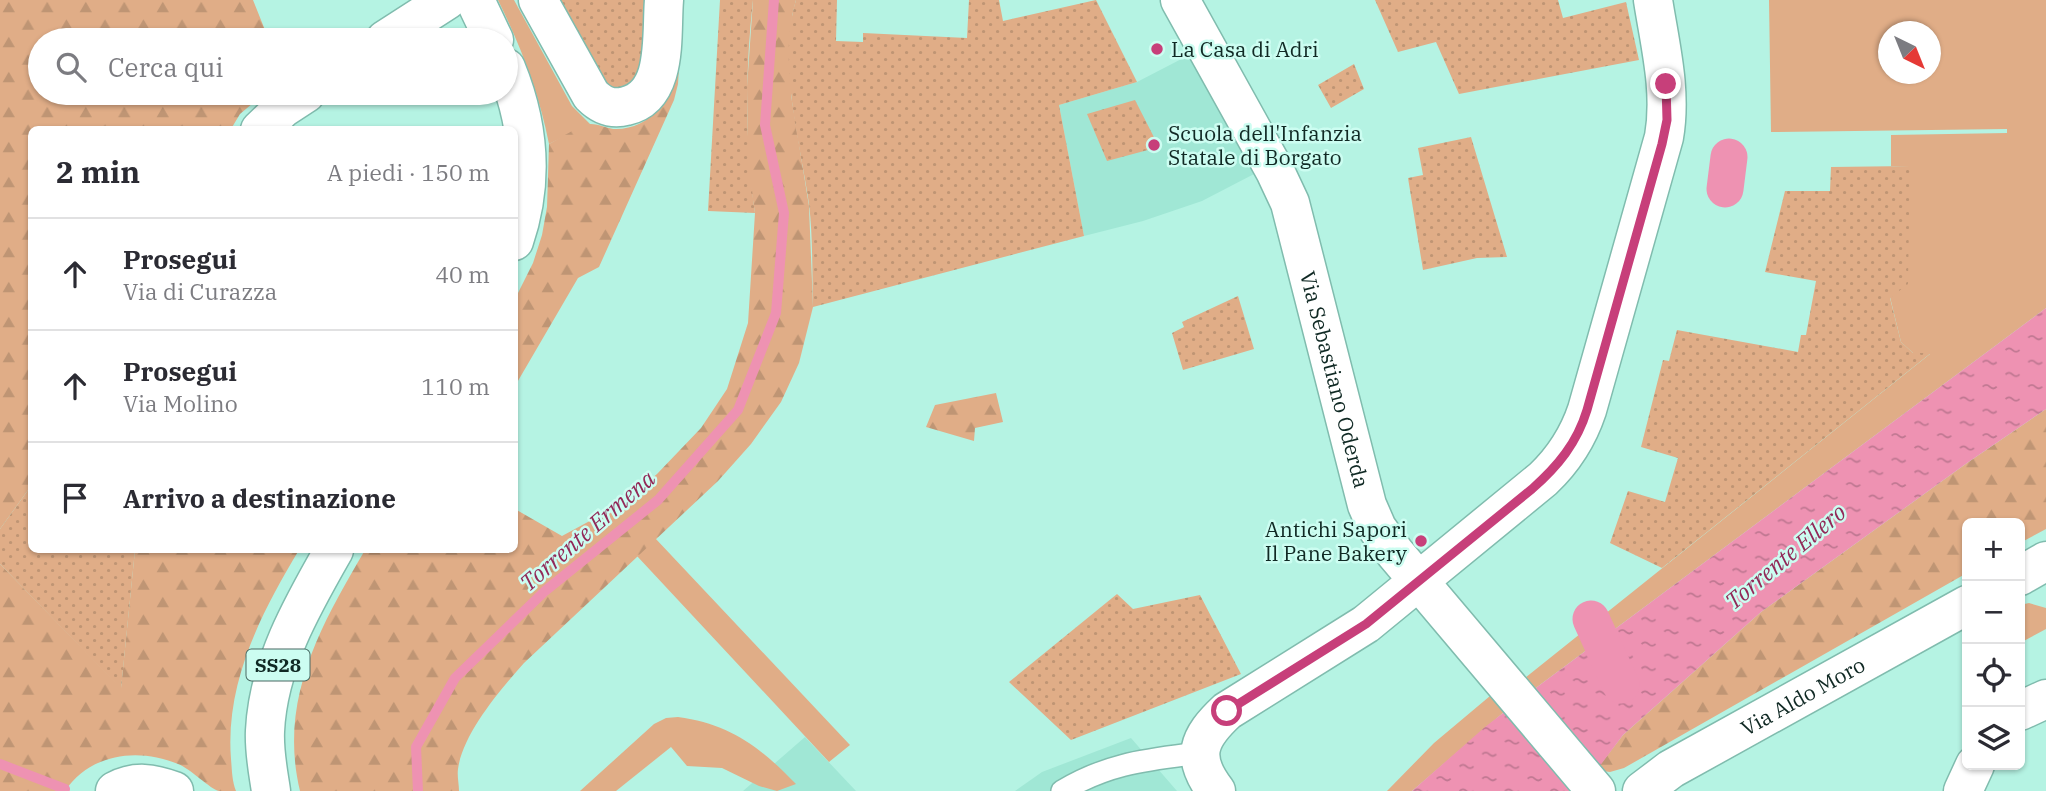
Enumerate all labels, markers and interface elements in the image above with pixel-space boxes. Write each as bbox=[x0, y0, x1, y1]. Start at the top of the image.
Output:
north arrow bbox=[1878, 21, 1941, 84]
search box bbox=[28, 28, 518, 105]
place label: La Casa di Adri bbox=[1171, 35, 1319, 63]
marker: La Casa di Adri bbox=[1149, 41, 1165, 57]
icon: search bbox=[52, 48, 90, 86]
text: Cerca qui bbox=[108, 50, 223, 84]
route end bbox=[1650, 68, 1681, 99]
place label: Scuola dell'Infanzia Statale di Borgato bbox=[1168, 119, 1362, 171]
marker: Scuola dell'Infanzia Statale di Borgato bbox=[1146, 137, 1162, 153]
text: 2 min bbox=[56, 152, 140, 191]
text: A piedi · 150 m bbox=[327, 157, 490, 187]
text: Prosegui bbox=[123, 242, 237, 276]
icon: ahead bbox=[56, 255, 94, 293]
text: 40 m bbox=[435, 259, 490, 289]
street label: Via Sebastiano Oderda bbox=[1294, 268, 1376, 491]
text: Via di Curazza bbox=[123, 276, 277, 306]
text: Prosegui bbox=[123, 354, 237, 388]
icon: ahead bbox=[56, 367, 94, 405]
text: 110 m bbox=[421, 371, 490, 401]
text: Via Molino bbox=[123, 388, 238, 418]
water label: Torrente Ermena bbox=[513, 463, 661, 597]
icon: arrive bbox=[56, 479, 94, 517]
text: Arrivo a destinazione bbox=[123, 481, 396, 515]
water label: Torrente Ellero bbox=[1718, 497, 1852, 615]
place label: Antichi Sapori Il Pane Bakery bbox=[1265, 515, 1408, 567]
map controls bbox=[1962, 518, 2025, 770]
button: + bbox=[1962, 518, 2025, 581]
marker: Antichi Sapori Il Pane Bakery bbox=[1413, 533, 1429, 549]
button: − bbox=[1962, 581, 2025, 644]
button: locate bbox=[1962, 644, 2025, 707]
road number: SS28 bbox=[246, 650, 310, 680]
street label: Via Aldo Moro bbox=[1736, 650, 1870, 742]
route start bbox=[1211, 695, 1242, 726]
button: layers bbox=[1962, 707, 2025, 770]

